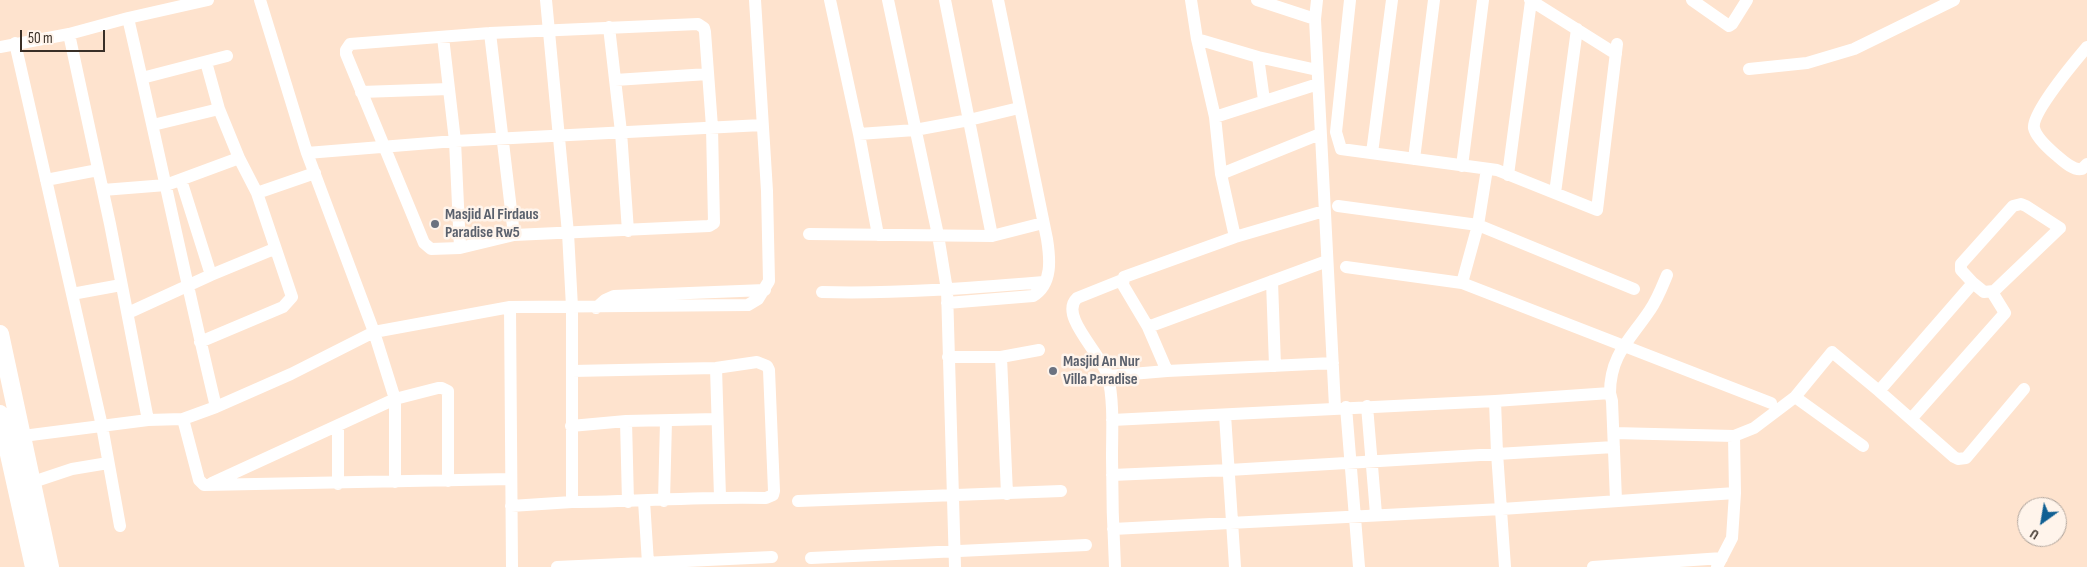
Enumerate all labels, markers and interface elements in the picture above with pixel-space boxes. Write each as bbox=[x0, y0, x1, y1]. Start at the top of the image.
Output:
scale bar bbox=[22, 20, 108, 52]
text: 50 m bbox=[28, 29, 53, 48]
place label: Masjid Al Firdaus Paradise Rw5 bbox=[445, 205, 539, 243]
marker: Masjid Al Firdaus Paradise Rw5 bbox=[429, 218, 441, 230]
place label: Masjid An Nur Villa Paradise bbox=[1063, 352, 1140, 390]
marker: Masjid An Nur Villa Paradise bbox=[1047, 365, 1059, 377]
north arrow bbox=[2017, 497, 2067, 547]
text: U bbox=[2027, 525, 2042, 543]

